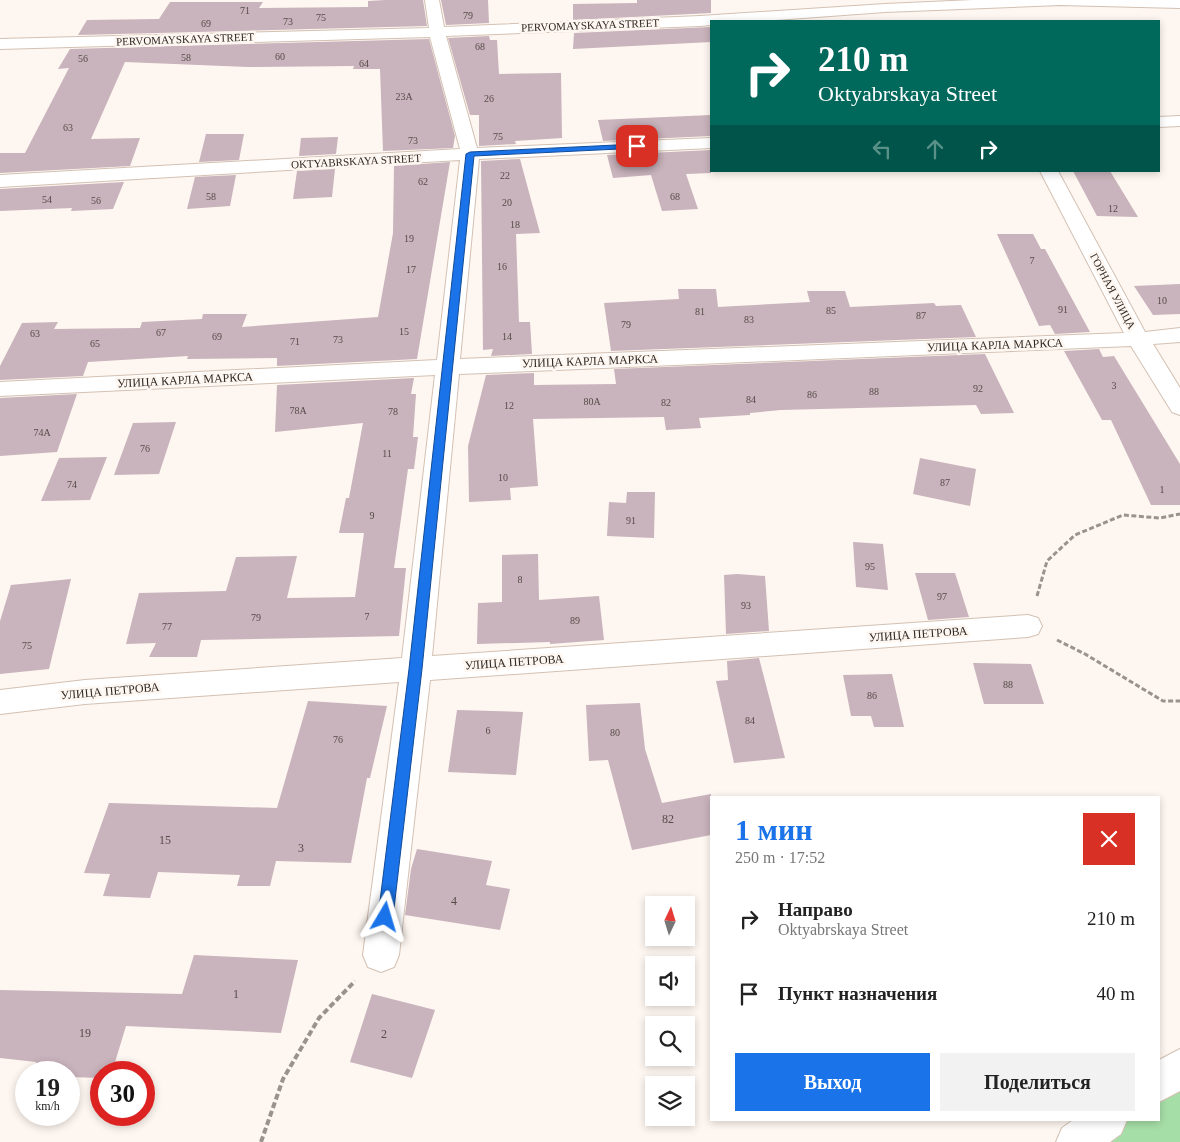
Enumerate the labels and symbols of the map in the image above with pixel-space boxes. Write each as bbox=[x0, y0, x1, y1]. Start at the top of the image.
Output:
house number: 71 bbox=[240, 5, 250, 16]
house number: 79 bbox=[463, 10, 473, 21]
house number: 75 bbox=[316, 12, 326, 23]
house number: 73 bbox=[283, 16, 293, 27]
street label: PERVOMAYSKAYA STREET bbox=[521, 17, 659, 33]
house number: 69 bbox=[201, 18, 211, 29]
street label: PERVOMAYSKAYA STREET bbox=[116, 31, 254, 47]
house number: 68 bbox=[475, 41, 485, 52]
house number: 60 bbox=[275, 51, 285, 62]
house number: 58 bbox=[181, 52, 191, 63]
house number: 56 bbox=[78, 53, 88, 64]
house number: 64 bbox=[359, 58, 369, 69]
house number: 23А bbox=[395, 91, 413, 102]
house number: 26 bbox=[484, 93, 494, 104]
house number: 63 bbox=[63, 122, 73, 133]
pin bbox=[616, 125, 658, 167]
house number: 75 bbox=[493, 131, 503, 142]
house number: 73 bbox=[408, 135, 418, 146]
street label: OKTYABRSKAYA STREET bbox=[291, 152, 422, 170]
house number: 22 bbox=[500, 170, 510, 181]
house number: 62 bbox=[418, 176, 428, 187]
house number: 58 bbox=[206, 191, 216, 202]
house number: 68 bbox=[670, 191, 680, 202]
house number: 54 bbox=[42, 194, 52, 205]
house number: 56 bbox=[91, 195, 101, 206]
house number: 20 bbox=[502, 197, 512, 208]
house number: 12 bbox=[1108, 203, 1118, 214]
house number: 18 bbox=[510, 219, 520, 230]
house number: 19 bbox=[404, 233, 414, 244]
street label: ГОРНАЯ УЛИЦА bbox=[1088, 251, 1138, 331]
house number: 7 bbox=[1030, 255, 1035, 266]
house number: 16 bbox=[497, 261, 507, 272]
house number: 17 bbox=[406, 264, 416, 275]
house number: 10 bbox=[1157, 295, 1167, 306]
house number: 91 bbox=[1058, 304, 1068, 315]
house number: 85 bbox=[826, 305, 836, 316]
house number: 81 bbox=[695, 306, 705, 317]
house number: 87 bbox=[916, 310, 926, 321]
house number: 83 bbox=[744, 314, 754, 325]
house number: 79 bbox=[621, 319, 631, 330]
house number: 15 bbox=[399, 326, 409, 337]
house number: 67 bbox=[156, 327, 166, 338]
house number: 63 bbox=[30, 328, 40, 339]
house number: 69 bbox=[212, 331, 222, 342]
house number: 14 bbox=[502, 331, 512, 342]
house number: 73 bbox=[333, 334, 343, 345]
house number: 71 bbox=[290, 336, 300, 347]
street label: УЛИЦА КАРЛА МАРКСА bbox=[927, 336, 1064, 354]
house number: 65 bbox=[90, 338, 100, 349]
street label: УЛИЦА КАРЛА МАРКСА bbox=[522, 352, 659, 370]
street label: УЛИЦА КАРЛА МАРКСА bbox=[117, 369, 254, 391]
house number: 3 bbox=[1112, 380, 1117, 391]
house number: 92 bbox=[973, 383, 983, 394]
house number: 88 bbox=[869, 386, 879, 397]
house number: 86 bbox=[807, 389, 817, 400]
house number: 84 bbox=[746, 394, 756, 405]
house number: 80А bbox=[583, 396, 601, 407]
house number: 82 bbox=[661, 397, 671, 408]
house number: 12 bbox=[504, 400, 514, 411]
house number: 78А bbox=[289, 405, 307, 416]
house number: 78 bbox=[388, 406, 398, 417]
house number: 74А bbox=[33, 427, 51, 438]
house number: 76 bbox=[140, 443, 150, 454]
house number: 11 bbox=[382, 448, 392, 459]
house number: 10 bbox=[498, 472, 508, 483]
house number: 87 bbox=[940, 477, 950, 488]
house number: 74 bbox=[67, 479, 77, 490]
house number: 1 bbox=[1160, 484, 1165, 495]
house number: 9 bbox=[370, 510, 375, 521]
house number: 91 bbox=[626, 515, 636, 526]
house number: 95 bbox=[865, 561, 875, 572]
house number: 8 bbox=[518, 574, 523, 585]
house number: 97 bbox=[937, 591, 947, 602]
house number: 93 bbox=[741, 600, 751, 611]
house number: 7 bbox=[365, 611, 370, 622]
house number: 79 bbox=[251, 612, 261, 623]
house number: 89 bbox=[570, 615, 580, 626]
house number: 77 bbox=[162, 621, 172, 632]
street label: УЛИЦА ПЕТРОВА bbox=[868, 624, 968, 644]
house number: 75 bbox=[22, 640, 32, 651]
street label: УЛИЦА ПЕТРОВА bbox=[464, 652, 564, 672]
house number: 88 bbox=[1003, 679, 1013, 690]
street label: УЛИЦА ПЕТРОВА bbox=[60, 680, 160, 702]
house number: 86 bbox=[867, 690, 877, 701]
house number: 84 bbox=[745, 715, 755, 726]
house number: 6 bbox=[486, 725, 491, 736]
house number: 80 bbox=[610, 727, 620, 738]
house number: 76 bbox=[333, 734, 343, 745]
house number: 82 bbox=[662, 812, 674, 826]
house number: 15 bbox=[159, 833, 171, 847]
house number: 3 bbox=[298, 841, 304, 855]
position arrow bbox=[358, 890, 410, 942]
house number: 4 bbox=[451, 894, 457, 908]
north arrow bbox=[645, 896, 695, 946]
house number: 1 bbox=[233, 987, 239, 1001]
house number: 19 bbox=[79, 1026, 91, 1040]
house number: 2 bbox=[381, 1027, 387, 1041]
speed limit sign: 30 bbox=[90, 1061, 155, 1126]

